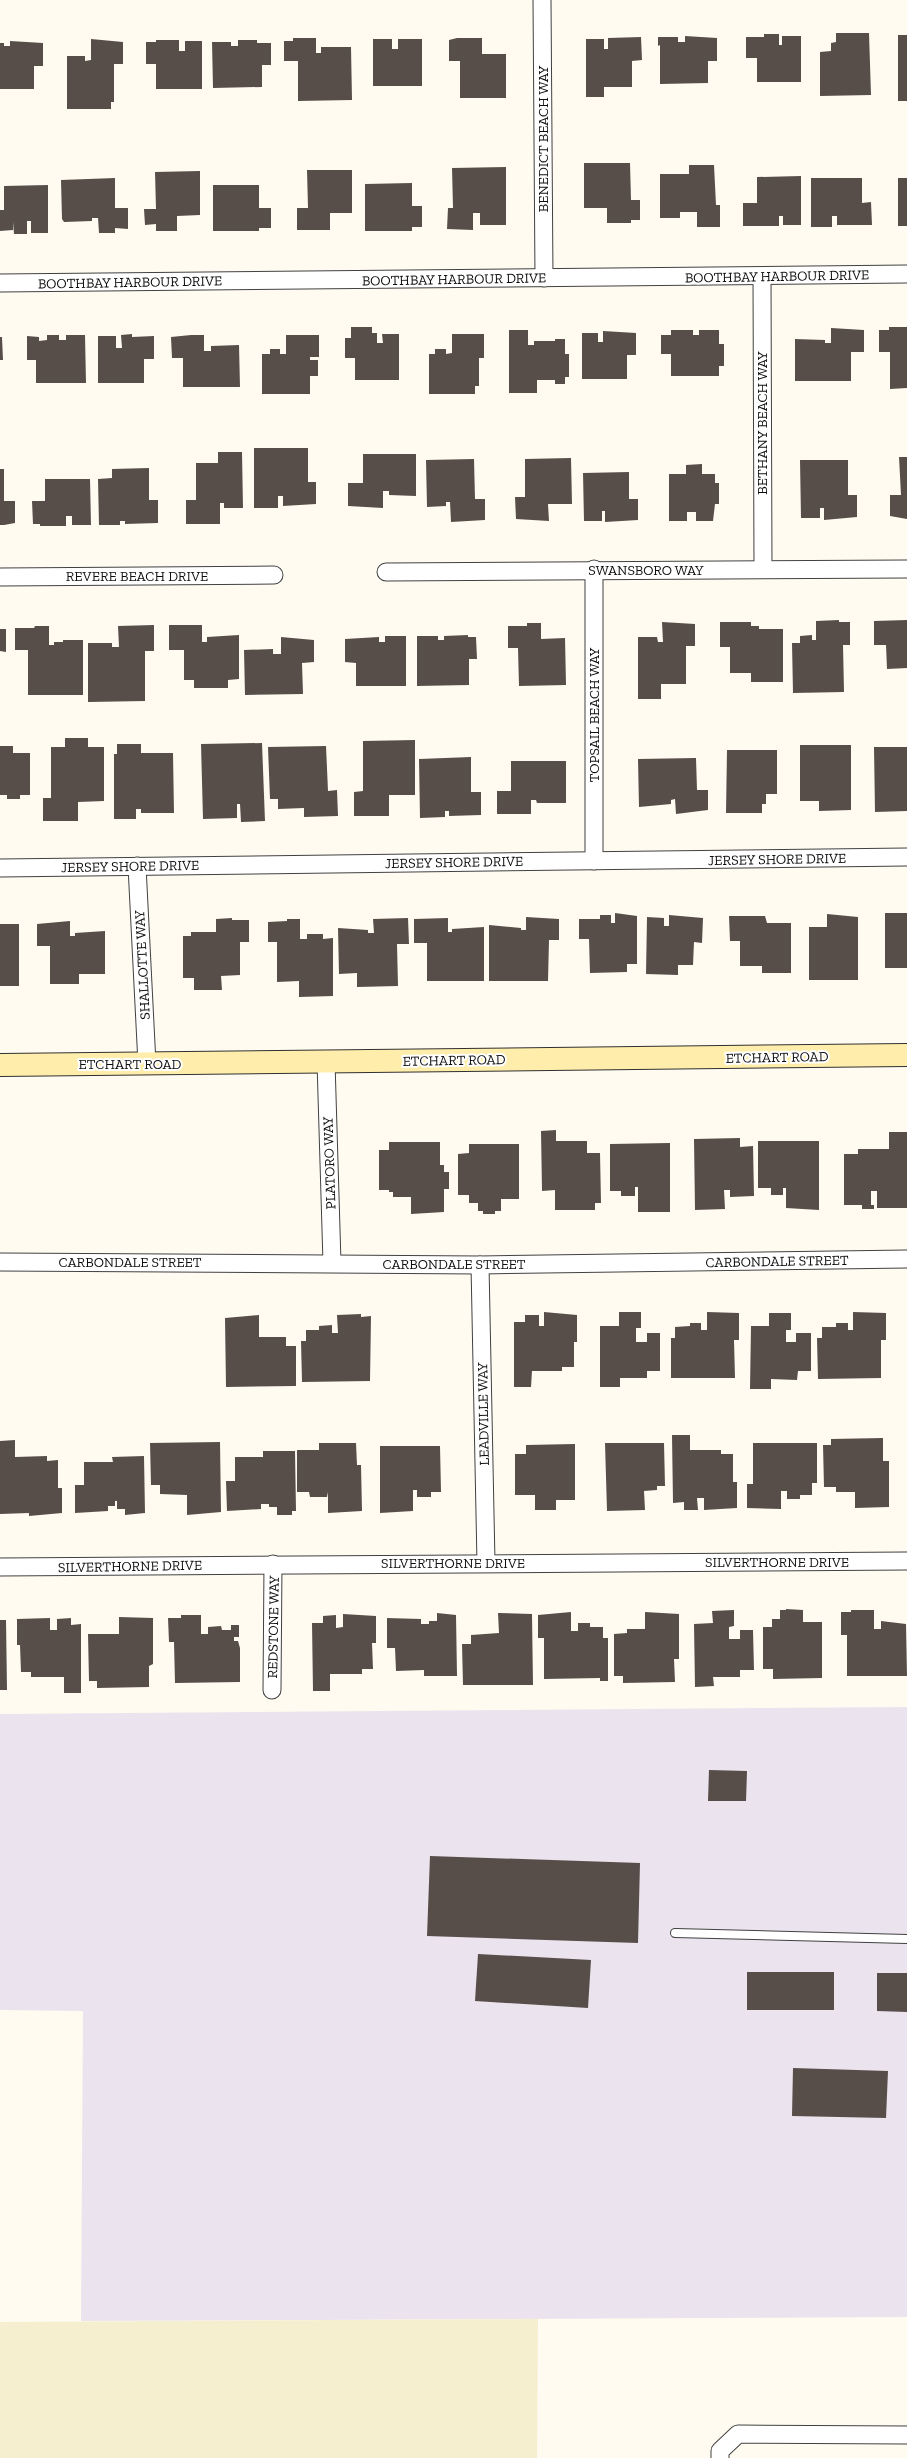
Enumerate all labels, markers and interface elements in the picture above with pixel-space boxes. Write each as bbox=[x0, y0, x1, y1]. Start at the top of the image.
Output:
street label: BENEDICT BEACH WAY bbox=[535, 65, 552, 212]
street label: BOOTHBAY HARBOUR DRIVE bbox=[685, 266, 869, 287]
street label: BOOTHBAY HARBOUR DRIVE bbox=[362, 269, 546, 290]
street label: BOOTHBAY HARBOUR DRIVE bbox=[38, 272, 222, 293]
street label: BETHANY BEACH WAY bbox=[754, 351, 771, 495]
street label: SWANSBORO WAY bbox=[588, 562, 704, 579]
street label: REVERE BEACH DRIVE bbox=[66, 568, 208, 585]
street label: TOPSAIL BEACH WAY bbox=[586, 647, 603, 782]
street label: JERSEY SHORE DRIVE bbox=[708, 850, 846, 869]
street label: JERSEY SHORE DRIVE bbox=[385, 853, 523, 872]
street label: JERSEY SHORE DRIVE bbox=[61, 857, 199, 876]
street label: SHALLOTTE WAY bbox=[131, 909, 154, 1020]
street label: ETCHART ROAD bbox=[725, 1048, 829, 1067]
street label: ETCHART ROAD bbox=[402, 1051, 506, 1070]
street label: ETCHART ROAD bbox=[79, 1056, 182, 1073]
street label: PLATORO WAY bbox=[319, 1116, 340, 1210]
street label: CARBONDALE STREET bbox=[705, 1252, 849, 1271]
street label: CARBONDALE STREET bbox=[58, 1254, 202, 1271]
street label: CARBONDALE STREET bbox=[382, 1256, 526, 1273]
street label: LEADVILLE WAY bbox=[474, 1362, 493, 1466]
street label: SILVERTHORNE DRIVE bbox=[705, 1554, 849, 1571]
street label: SILVERTHORNE DRIVE bbox=[381, 1555, 525, 1572]
street label: SILVERTHORNE DRIVE bbox=[58, 1557, 202, 1576]
street label: REDSTONE WAY bbox=[264, 1575, 283, 1679]

